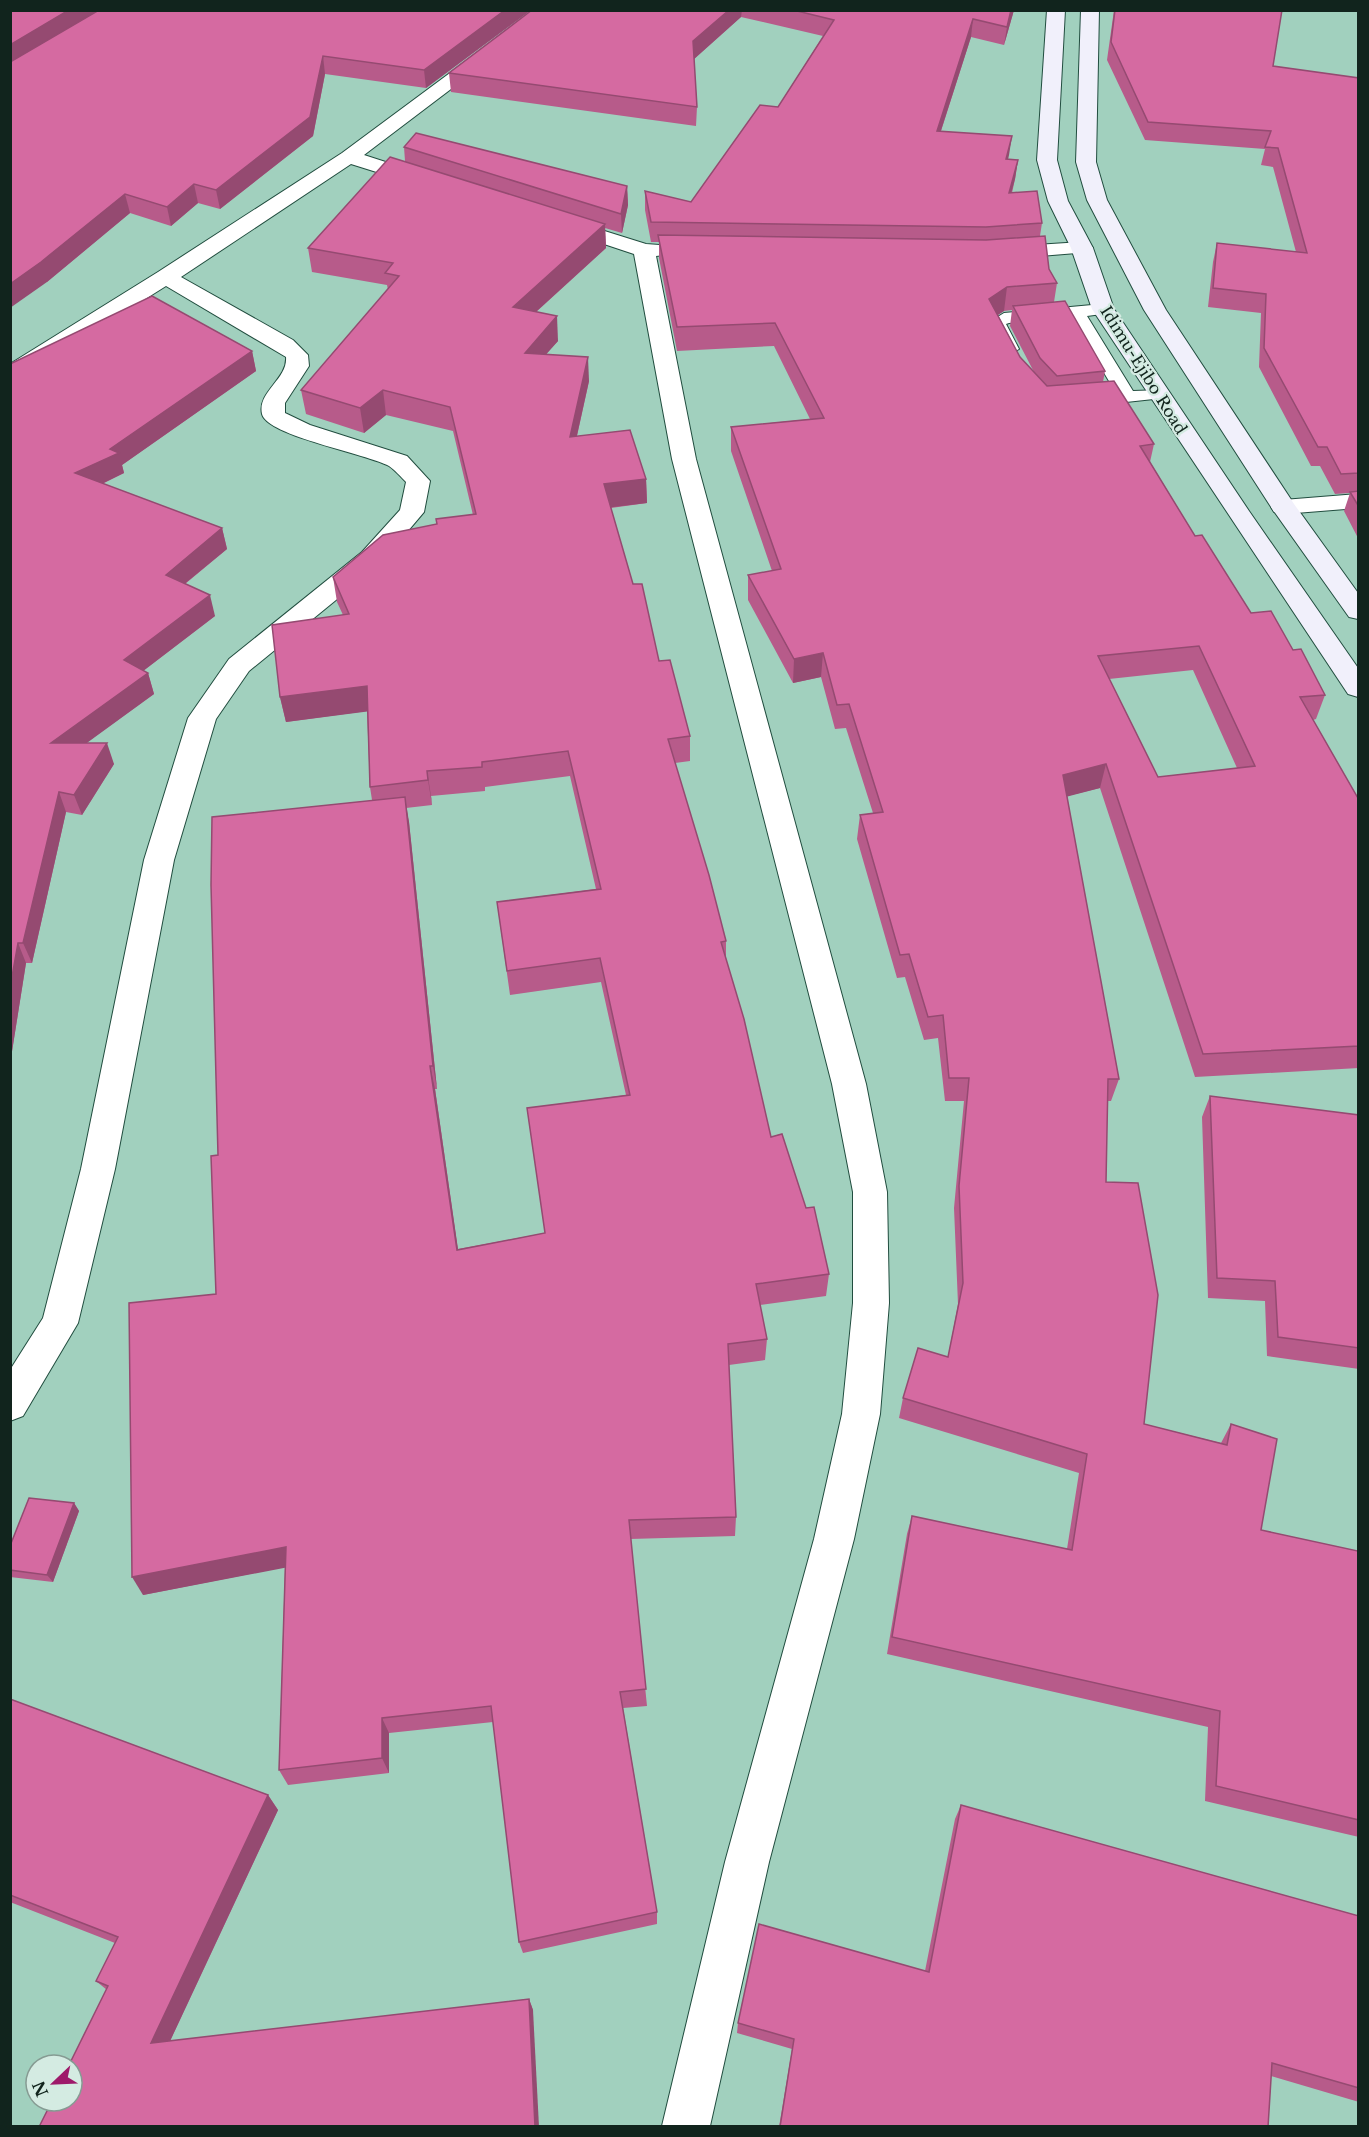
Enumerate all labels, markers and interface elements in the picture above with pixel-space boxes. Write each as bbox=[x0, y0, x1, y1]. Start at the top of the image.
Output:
street label: Idimu-Ejibo Road bbox=[1096, 302, 1192, 438]
north arrow bbox=[24, 2053, 84, 2113]
text: N bbox=[28, 2078, 52, 2100]

